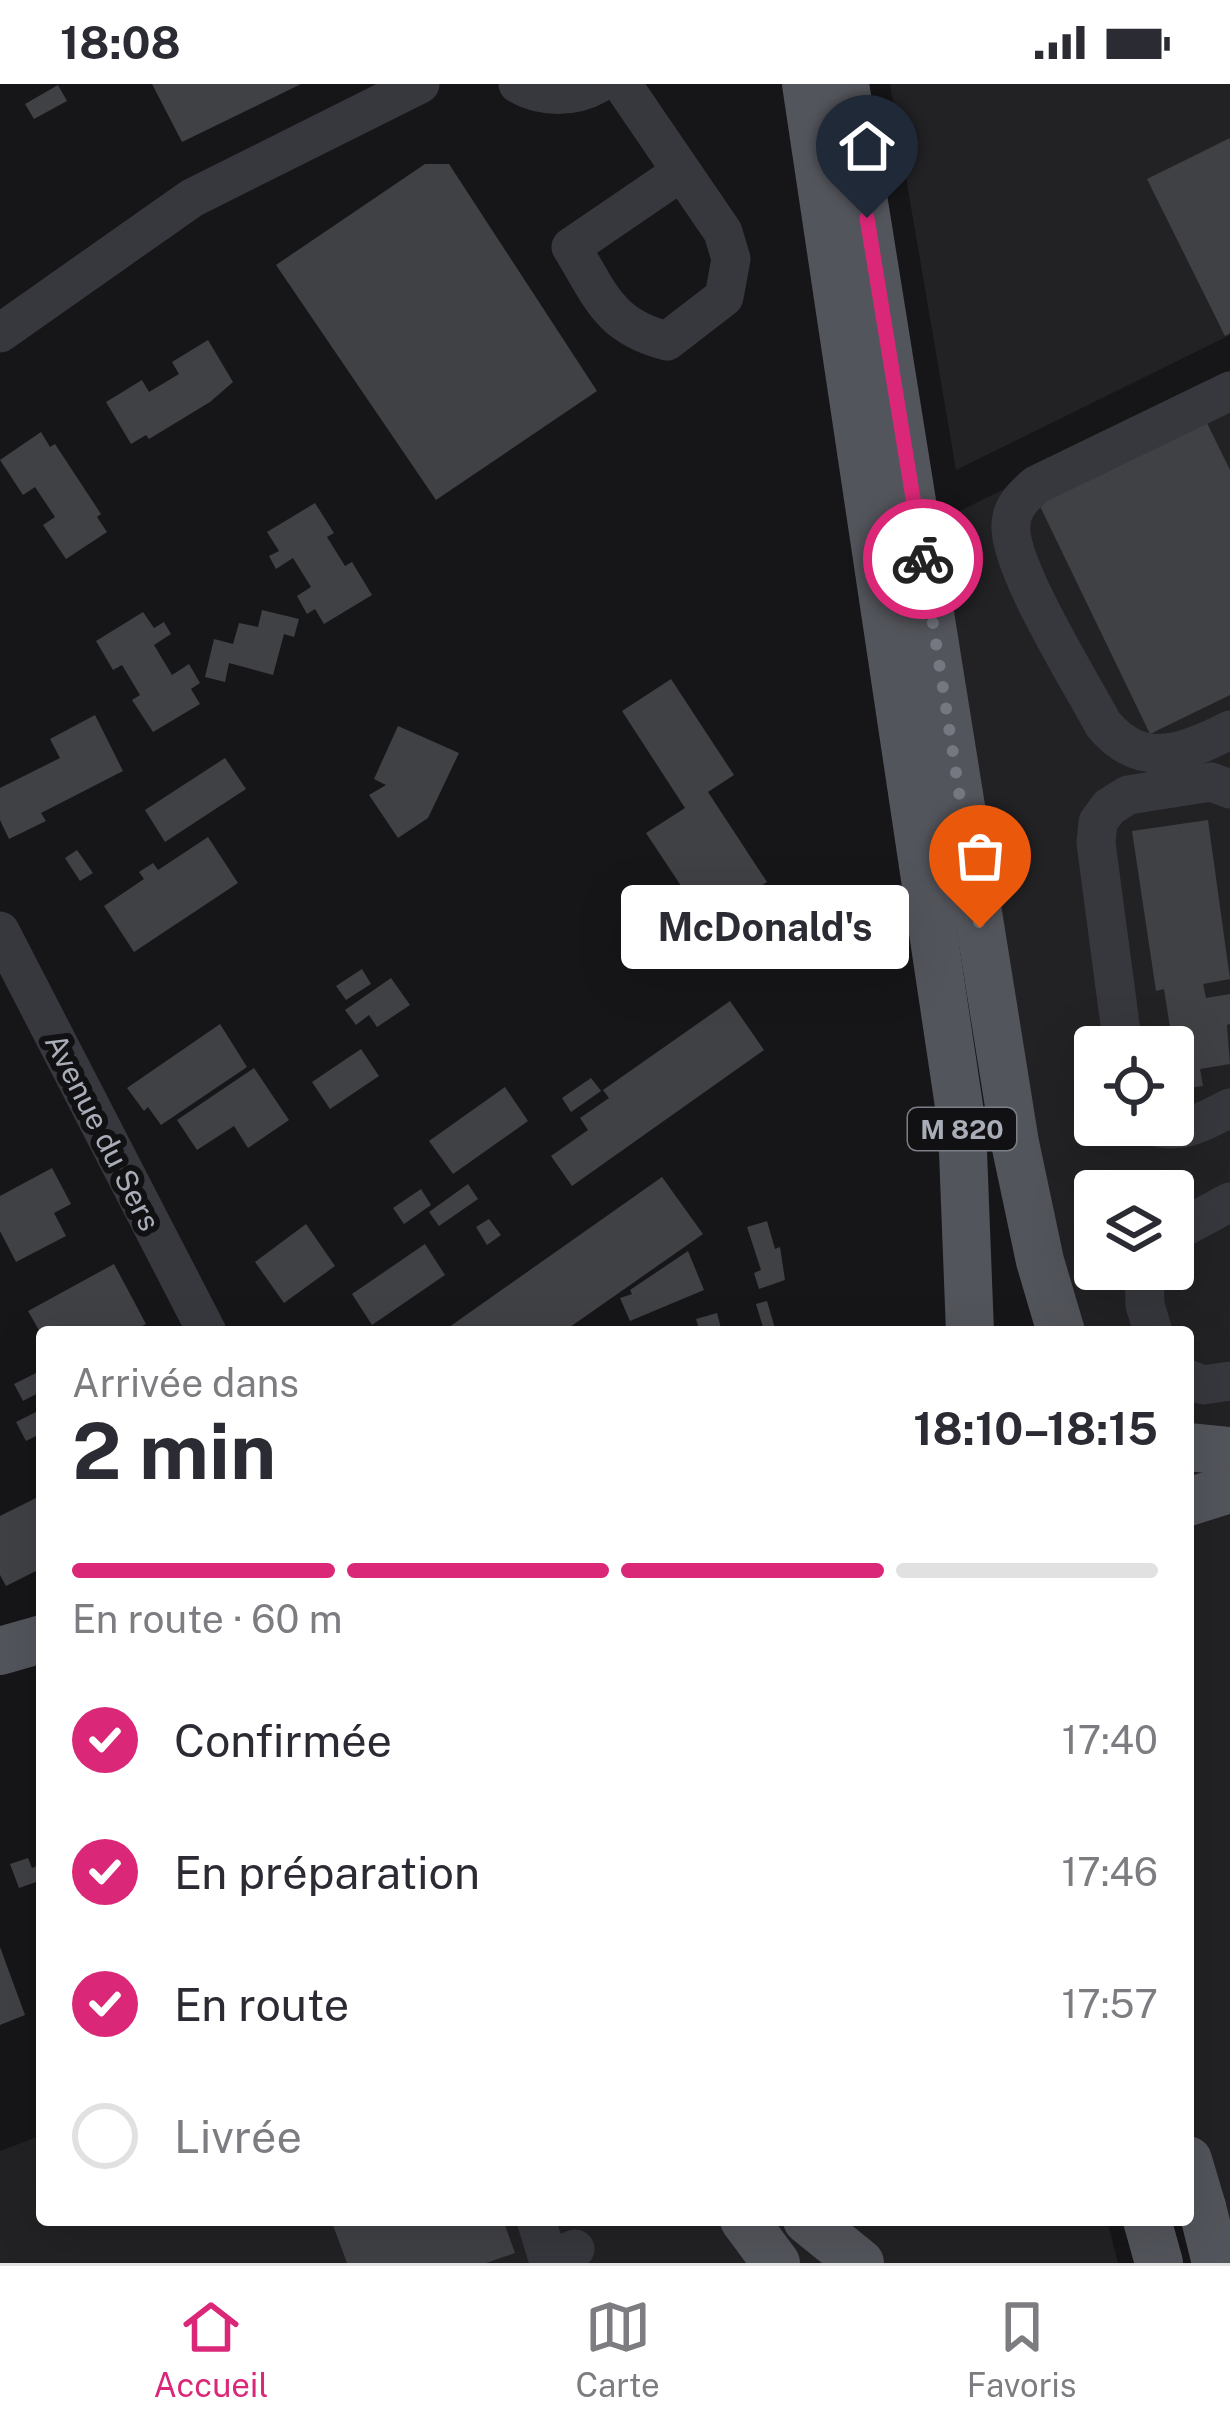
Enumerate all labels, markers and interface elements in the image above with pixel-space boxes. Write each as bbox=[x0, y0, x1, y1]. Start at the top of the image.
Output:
text: 18:08 bbox=[60, 16, 181, 69]
pin bbox=[816, 95, 918, 218]
icon: home bbox=[834, 113, 900, 179]
courier bbox=[863, 499, 983, 619]
icon: bike bbox=[890, 526, 956, 592]
pin bbox=[929, 805, 1031, 928]
icon: bag bbox=[947, 823, 1013, 889]
callout: McDonald's bbox=[620, 886, 908, 970]
text: McDonald's bbox=[657, 904, 873, 950]
map controls bbox=[1074, 1026, 1194, 1290]
button: locate bbox=[1074, 1026, 1194, 1146]
street label: Avenue du Sers bbox=[38, 1027, 168, 1237]
road number: M 820 bbox=[908, 1108, 1016, 1150]
button: layers bbox=[1074, 1170, 1194, 1290]
text: Arrivée dans bbox=[72, 1360, 299, 1406]
text: 18:10–18:15 bbox=[913, 1402, 1158, 1455]
text: 2 min bbox=[72, 1405, 276, 1497]
text: En route · 60 m bbox=[72, 1596, 342, 1642]
icon: check bbox=[72, 1707, 138, 1773]
text: Confirmée bbox=[174, 1714, 392, 1767]
text: 17:40 bbox=[1062, 1717, 1158, 1763]
icon: check bbox=[72, 1839, 138, 1905]
text: En préparation bbox=[174, 1846, 480, 1899]
text: 17:46 bbox=[1061, 1849, 1158, 1895]
icon: check bbox=[72, 1971, 138, 2037]
text: En route bbox=[174, 1978, 349, 2031]
text: 17:57 bbox=[1062, 1981, 1158, 2027]
text: Livrée bbox=[174, 2110, 302, 2163]
tab: Accueil bbox=[154, 2294, 268, 2404]
tab: Carte bbox=[575, 2294, 660, 2404]
tab: Favoris bbox=[967, 2294, 1076, 2404]

